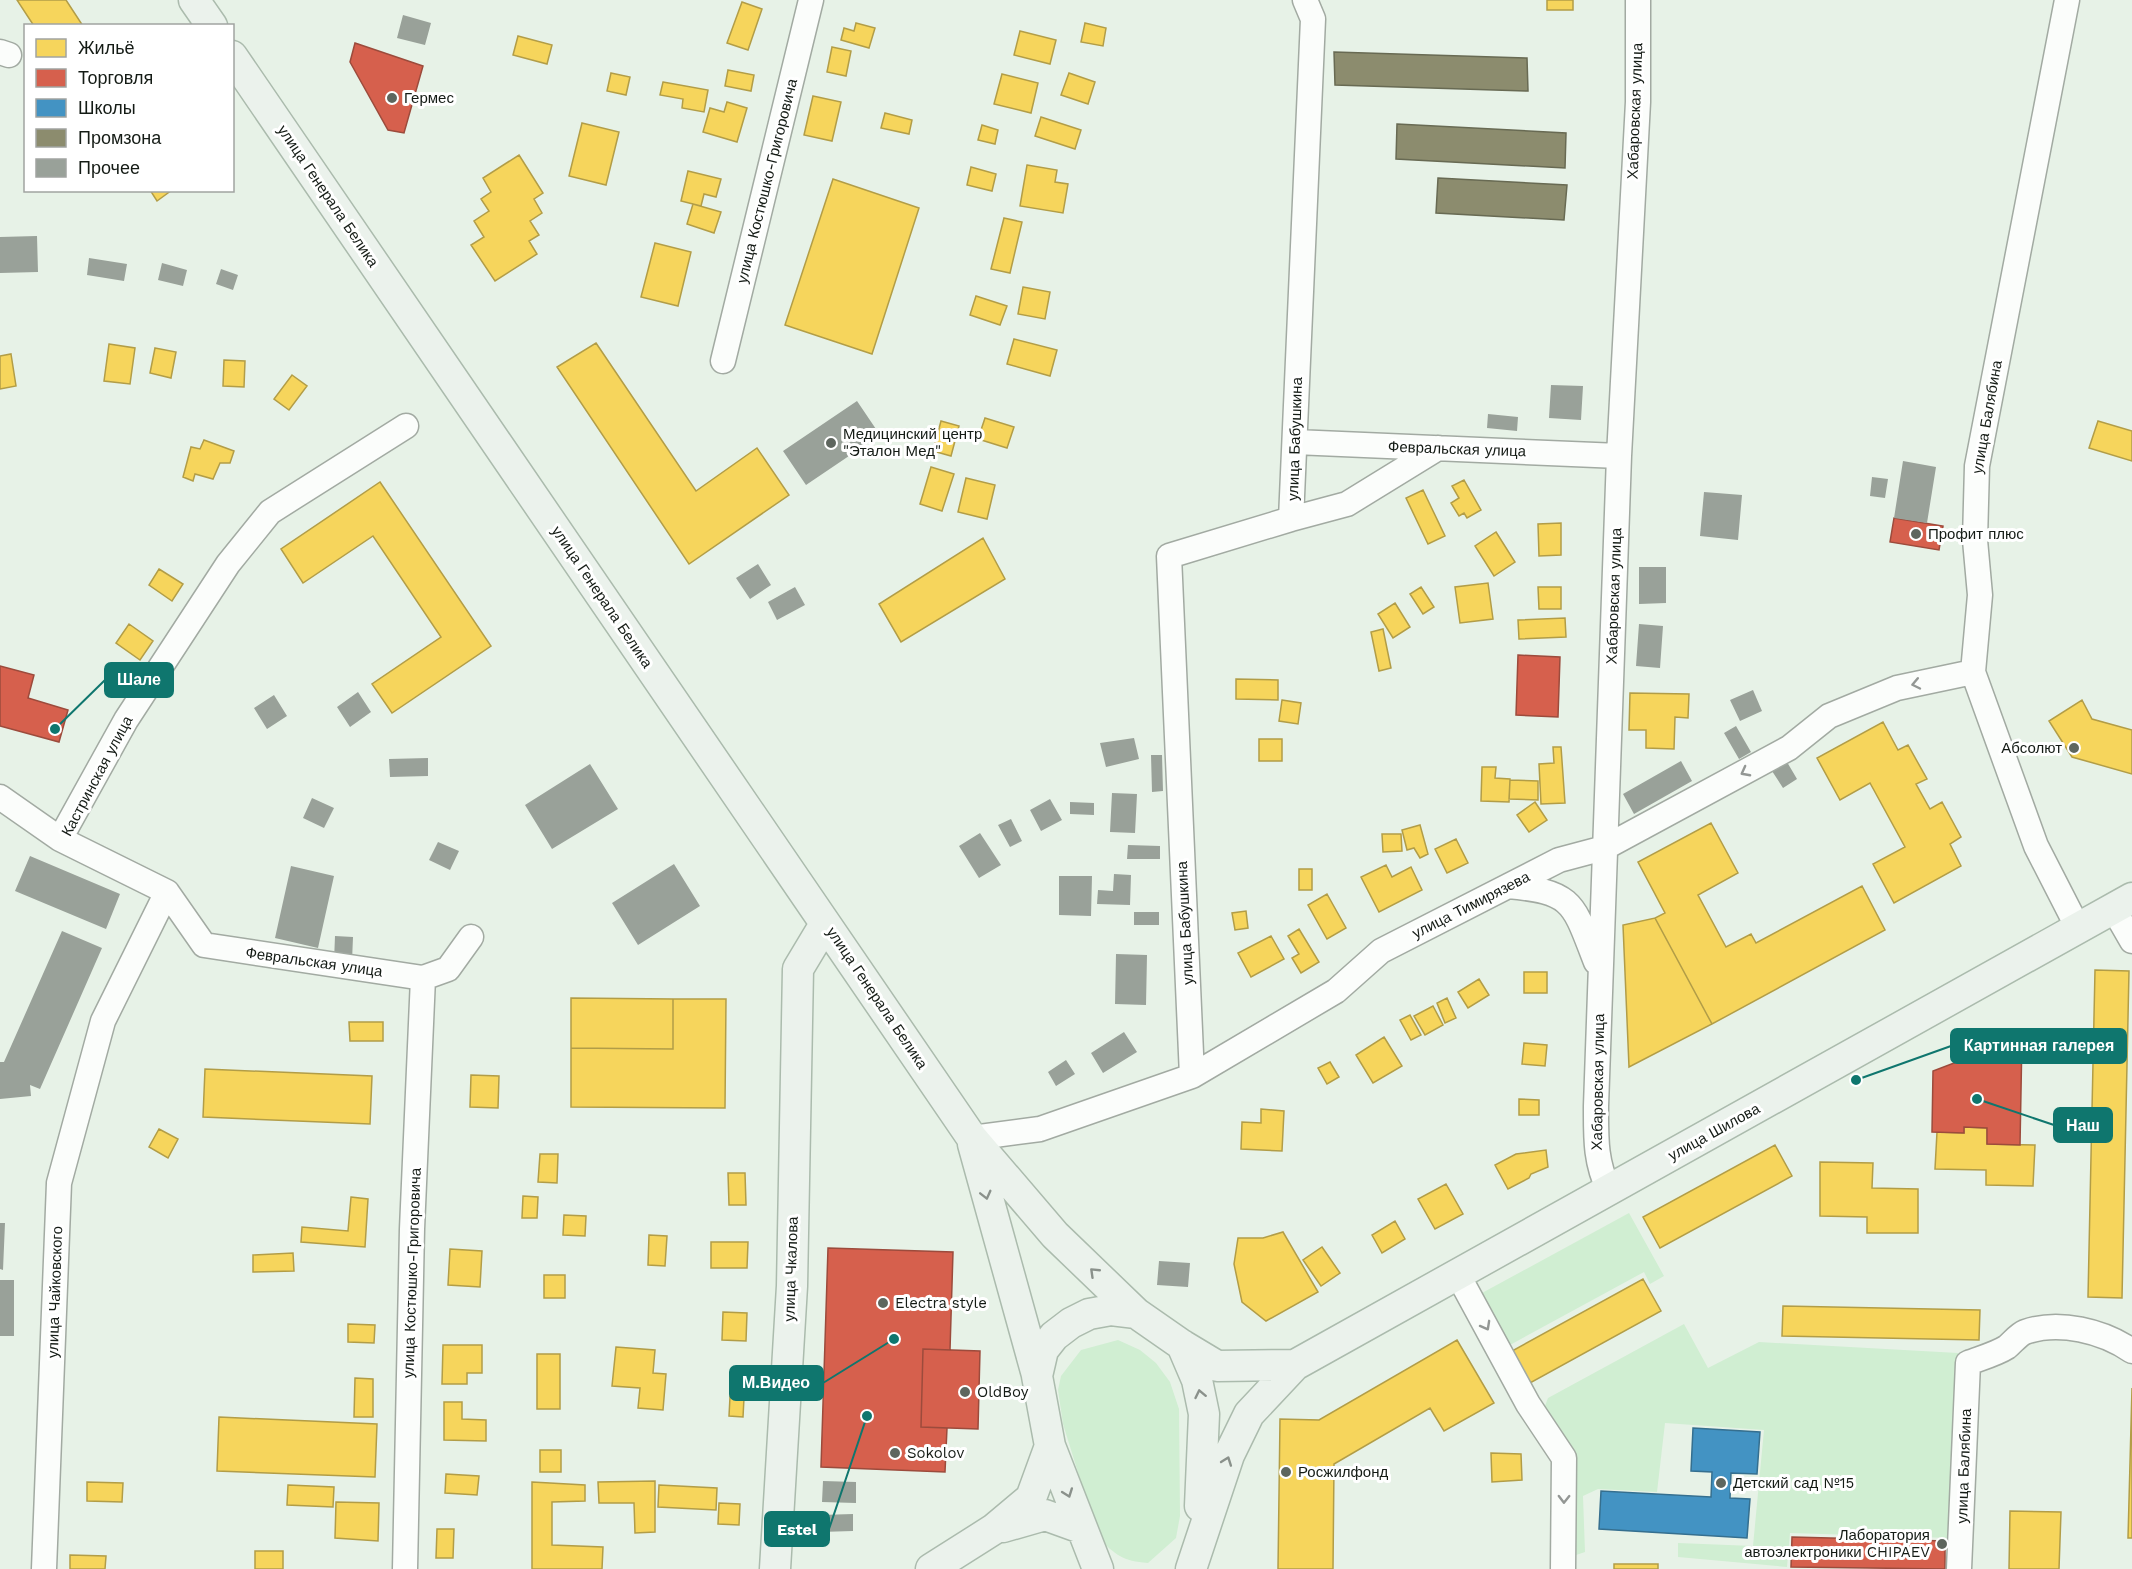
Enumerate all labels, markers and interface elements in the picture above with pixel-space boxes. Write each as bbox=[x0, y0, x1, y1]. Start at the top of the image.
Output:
legend bbox=[24, 24, 234, 192]
text: Жильё bbox=[78, 37, 135, 58]
street label: Хабаровская улица bbox=[1624, 42, 1646, 180]
text: Торговля bbox=[78, 67, 153, 88]
street label: улица Костюшко-Григоровича bbox=[733, 76, 801, 285]
place label: Гермес bbox=[404, 89, 454, 107]
marker: Гермес bbox=[385, 91, 399, 105]
text: Школы bbox=[78, 97, 136, 118]
street label: улица Генерала Белика bbox=[274, 122, 383, 271]
text: Промзона bbox=[78, 127, 162, 148]
text: Прочее bbox=[78, 157, 140, 178]
street label: улица Балябина bbox=[1968, 358, 2006, 475]
street label: улица Бабушкина bbox=[1284, 376, 1306, 501]
place label: Медицинский центр "Эталон Мед" bbox=[843, 425, 982, 460]
marker: Медицинский центр "Эталон Мед" bbox=[824, 436, 838, 450]
street label: Февральская улица bbox=[1388, 438, 1527, 460]
street label: улица Генерала Белика bbox=[548, 523, 657, 672]
place label: Профит плюс bbox=[1928, 525, 2024, 543]
street label: Хабаровская улица bbox=[1603, 527, 1625, 665]
marker: Профит плюс bbox=[1909, 527, 1923, 541]
callout: Шале bbox=[105, 663, 173, 697]
text: Шале bbox=[117, 670, 161, 689]
one-way arrow bbox=[1912, 677, 1922, 690]
street label: Кастринская улица bbox=[58, 712, 137, 839]
place label: Абсолют bbox=[2001, 739, 2062, 757]
marker: Абсолют bbox=[2067, 741, 2081, 755]
one-way arrow bbox=[1740, 765, 1751, 776]
street label: улица Бабушкина bbox=[1173, 860, 1197, 985]
street label: улица Тимирязева bbox=[1409, 867, 1533, 942]
street label: улица Генерала Белика bbox=[823, 924, 932, 1073]
street label: Февральская улица bbox=[244, 943, 384, 981]
street label: Хабаровская улица bbox=[1588, 1013, 1608, 1150]
callout: Картинная галерея bbox=[1951, 1029, 2126, 1063]
text: Картинная галерея bbox=[1964, 1036, 2114, 1055]
street label: улица Шилова bbox=[1665, 1099, 1763, 1165]
callout: Наш bbox=[2054, 1108, 2112, 1142]
text: Наш bbox=[2066, 1116, 2100, 1135]
street label: улица Костюшко-Григоровича bbox=[399, 1167, 425, 1378]
one-way arrow bbox=[979, 1189, 992, 1199]
street label: улица Чкалова bbox=[780, 1216, 802, 1322]
street label: улица Чайковского bbox=[44, 1226, 66, 1358]
one-way arrow bbox=[1090, 1268, 1100, 1279]
place label: Electra style bbox=[895, 1294, 987, 1312]
marker: Electra style bbox=[876, 1296, 890, 1310]
one-way arrow bbox=[1479, 1320, 1490, 1330]
callout: М.Видео bbox=[730, 1366, 823, 1400]
text: М.Видео bbox=[742, 1373, 810, 1392]
place label: OldBoy bbox=[977, 1383, 1029, 1401]
marker: OldBoy bbox=[958, 1385, 972, 1399]
one-way arrow bbox=[1194, 1389, 1207, 1399]
street label: улица Балябина bbox=[1953, 1408, 1975, 1524]
place label: Sokolov bbox=[907, 1444, 964, 1462]
marker: Sokolov bbox=[888, 1446, 902, 1460]
one-way arrow bbox=[1220, 1456, 1232, 1467]
place label: Росжилфонд bbox=[1298, 1463, 1388, 1481]
marker: Росжилфонд bbox=[1279, 1465, 1293, 1479]
place label: Детский сад №15 bbox=[1733, 1474, 1854, 1492]
marker: Детский сад №15 bbox=[1714, 1476, 1728, 1490]
one-way arrow bbox=[1061, 1487, 1073, 1498]
one-way arrow bbox=[1558, 1495, 1570, 1504]
callout: Estel bbox=[765, 1512, 829, 1546]
text: Estel bbox=[777, 1520, 818, 1539]
place label: Лаборатория автоэлектроники CHIPAEV bbox=[1744, 1526, 1930, 1561]
marker: Лаборатория автоэлектроники CHIPAEV bbox=[1935, 1537, 1949, 1551]

